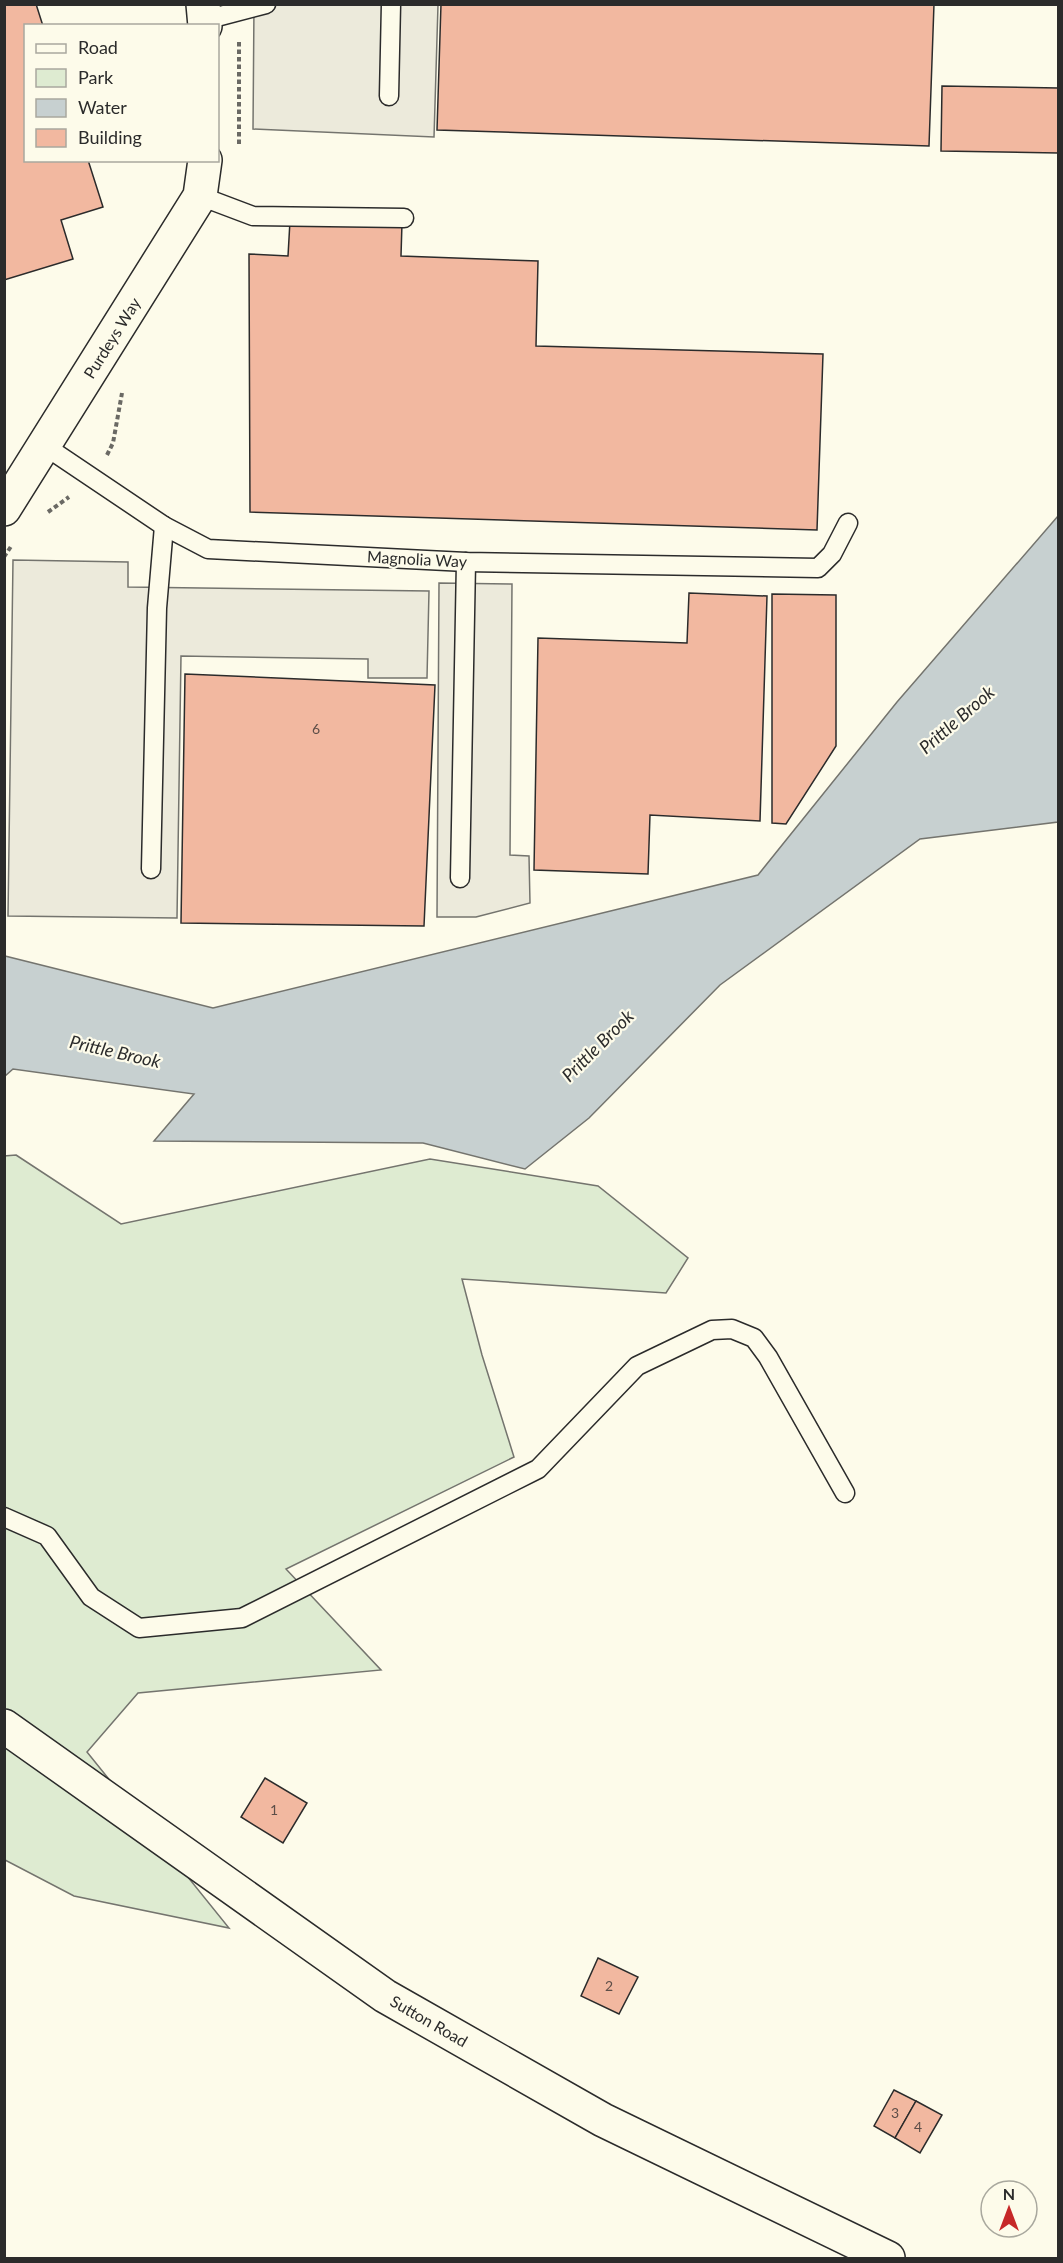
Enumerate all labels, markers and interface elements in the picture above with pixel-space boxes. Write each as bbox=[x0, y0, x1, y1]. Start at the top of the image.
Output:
legend bbox=[24, 24, 219, 162]
text: Road bbox=[78, 36, 118, 58]
text: Park bbox=[78, 66, 114, 88]
text: Water bbox=[78, 96, 127, 118]
text: Building bbox=[78, 126, 142, 148]
street label: Purdeys Way bbox=[79, 293, 144, 382]
street label: Magnolia Way bbox=[367, 546, 468, 571]
water label: Prittle Brook bbox=[914, 680, 999, 758]
house number: 6 bbox=[312, 720, 320, 737]
water label: Prittle Brook bbox=[557, 1004, 638, 1086]
water label: Prittle Brook bbox=[68, 1030, 163, 1072]
house number: 1 bbox=[270, 1801, 278, 1818]
house number: 2 bbox=[605, 1977, 613, 1994]
street label: Sutton Road bbox=[387, 1991, 471, 2050]
house number: 3 bbox=[891, 2104, 899, 2121]
house number: 4 bbox=[914, 2118, 922, 2135]
north arrow bbox=[979, 2179, 1039, 2239]
text: N bbox=[1003, 2184, 1015, 2203]

